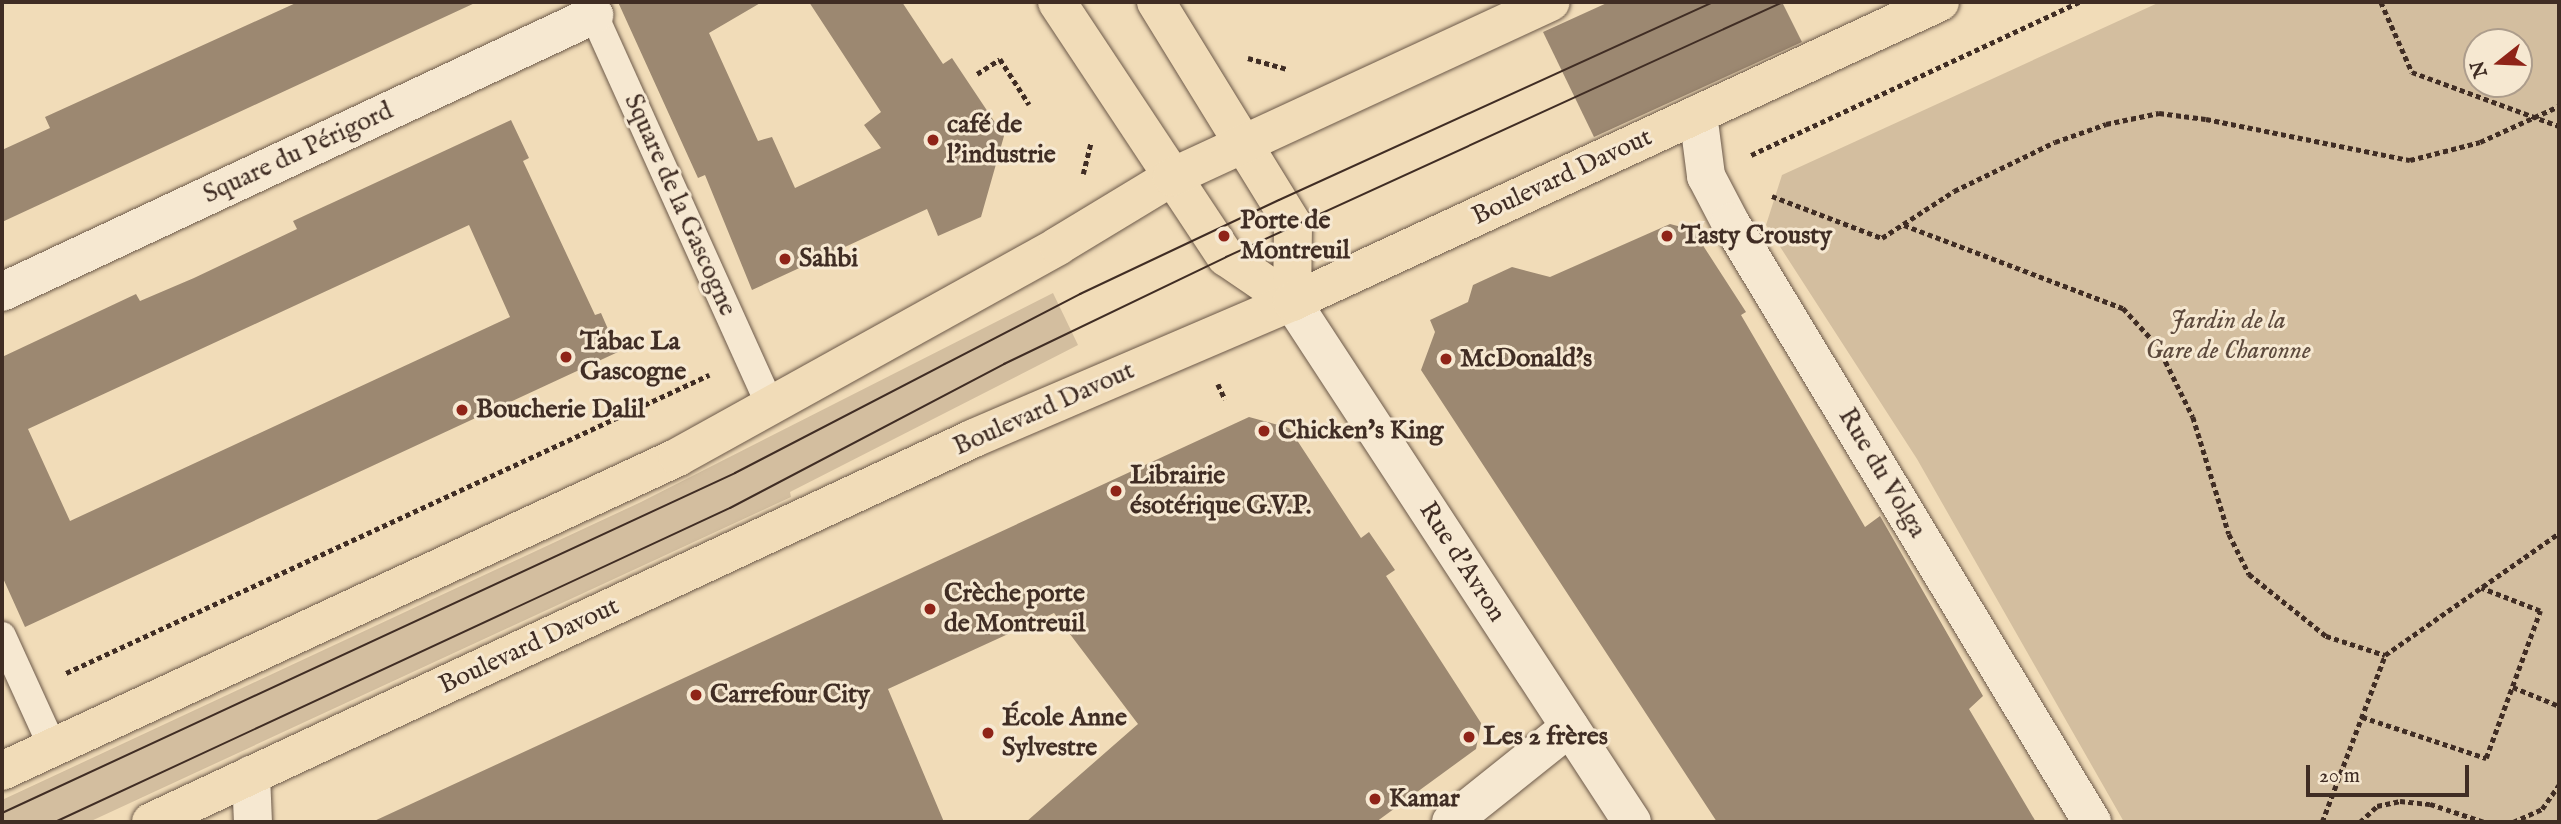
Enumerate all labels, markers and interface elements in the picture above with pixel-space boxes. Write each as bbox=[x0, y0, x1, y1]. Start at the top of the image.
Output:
north arrow bbox=[2463, 28, 2533, 98]
text: N bbox=[2466, 57, 2494, 80]
street label: Square de la Gascogne bbox=[617, 89, 743, 321]
street label: Square du Périgord bbox=[198, 95, 398, 211]
place label: café de l'industrie bbox=[947, 109, 1056, 170]
street label: Boulevard Davout bbox=[1467, 122, 1657, 232]
marker: café de l'industrie bbox=[925, 132, 941, 148]
place label: Porte de Montreuil bbox=[1240, 205, 1350, 266]
place label: Tasty Crousty bbox=[1681, 220, 1832, 252]
marker: Porte de Montreuil bbox=[1214, 226, 1234, 246]
marker: Tasty Crousty bbox=[1659, 228, 1675, 244]
place label: Sahbi bbox=[799, 243, 858, 275]
marker: Sahbi bbox=[777, 251, 793, 267]
park label: Jardin de la Gare de Charonne bbox=[2145, 305, 2311, 366]
place label: Tabac La Gascogne bbox=[580, 326, 686, 388]
place label: McDonald's bbox=[1460, 343, 1592, 375]
marker: Tabac La Gascogne bbox=[558, 349, 574, 365]
marker: McDonald's bbox=[1438, 351, 1454, 367]
street label: Boulevard Davout bbox=[949, 355, 1139, 463]
place label: Boucherie Dalil bbox=[476, 394, 645, 426]
marker: Boucherie Dalil bbox=[454, 402, 470, 418]
street label: Rue du Volga bbox=[1831, 402, 1933, 544]
place label: Chicken's King bbox=[1278, 415, 1443, 447]
marker: Chicken's King bbox=[1256, 423, 1272, 439]
place label: Librairie ésotérique G.V.P. bbox=[1130, 460, 1311, 522]
marker: Librairie ésotérique G.V.P. bbox=[1108, 483, 1124, 499]
street label: Rue d'Avron bbox=[1412, 496, 1512, 628]
place label: Crèche porte de Montreuil bbox=[944, 578, 1085, 640]
street label: Boulevard Davout bbox=[434, 591, 624, 701]
marker: Crèche porte de Montreuil bbox=[922, 601, 938, 617]
place label: Carrefour City bbox=[710, 679, 870, 711]
marker: Carrefour City bbox=[688, 687, 704, 703]
place label: École Anne Sylvestre bbox=[1002, 702, 1127, 764]
place label: Les 2 frères bbox=[1483, 721, 1608, 753]
marker: École Anne Sylvestre bbox=[980, 725, 996, 741]
marker: Les 2 frères bbox=[1461, 729, 1477, 745]
scale bar bbox=[2309, 750, 2472, 794]
text: 20 m bbox=[2319, 763, 2360, 790]
place label: Kamar bbox=[1389, 783, 1460, 815]
marker: Kamar bbox=[1367, 791, 1383, 807]

